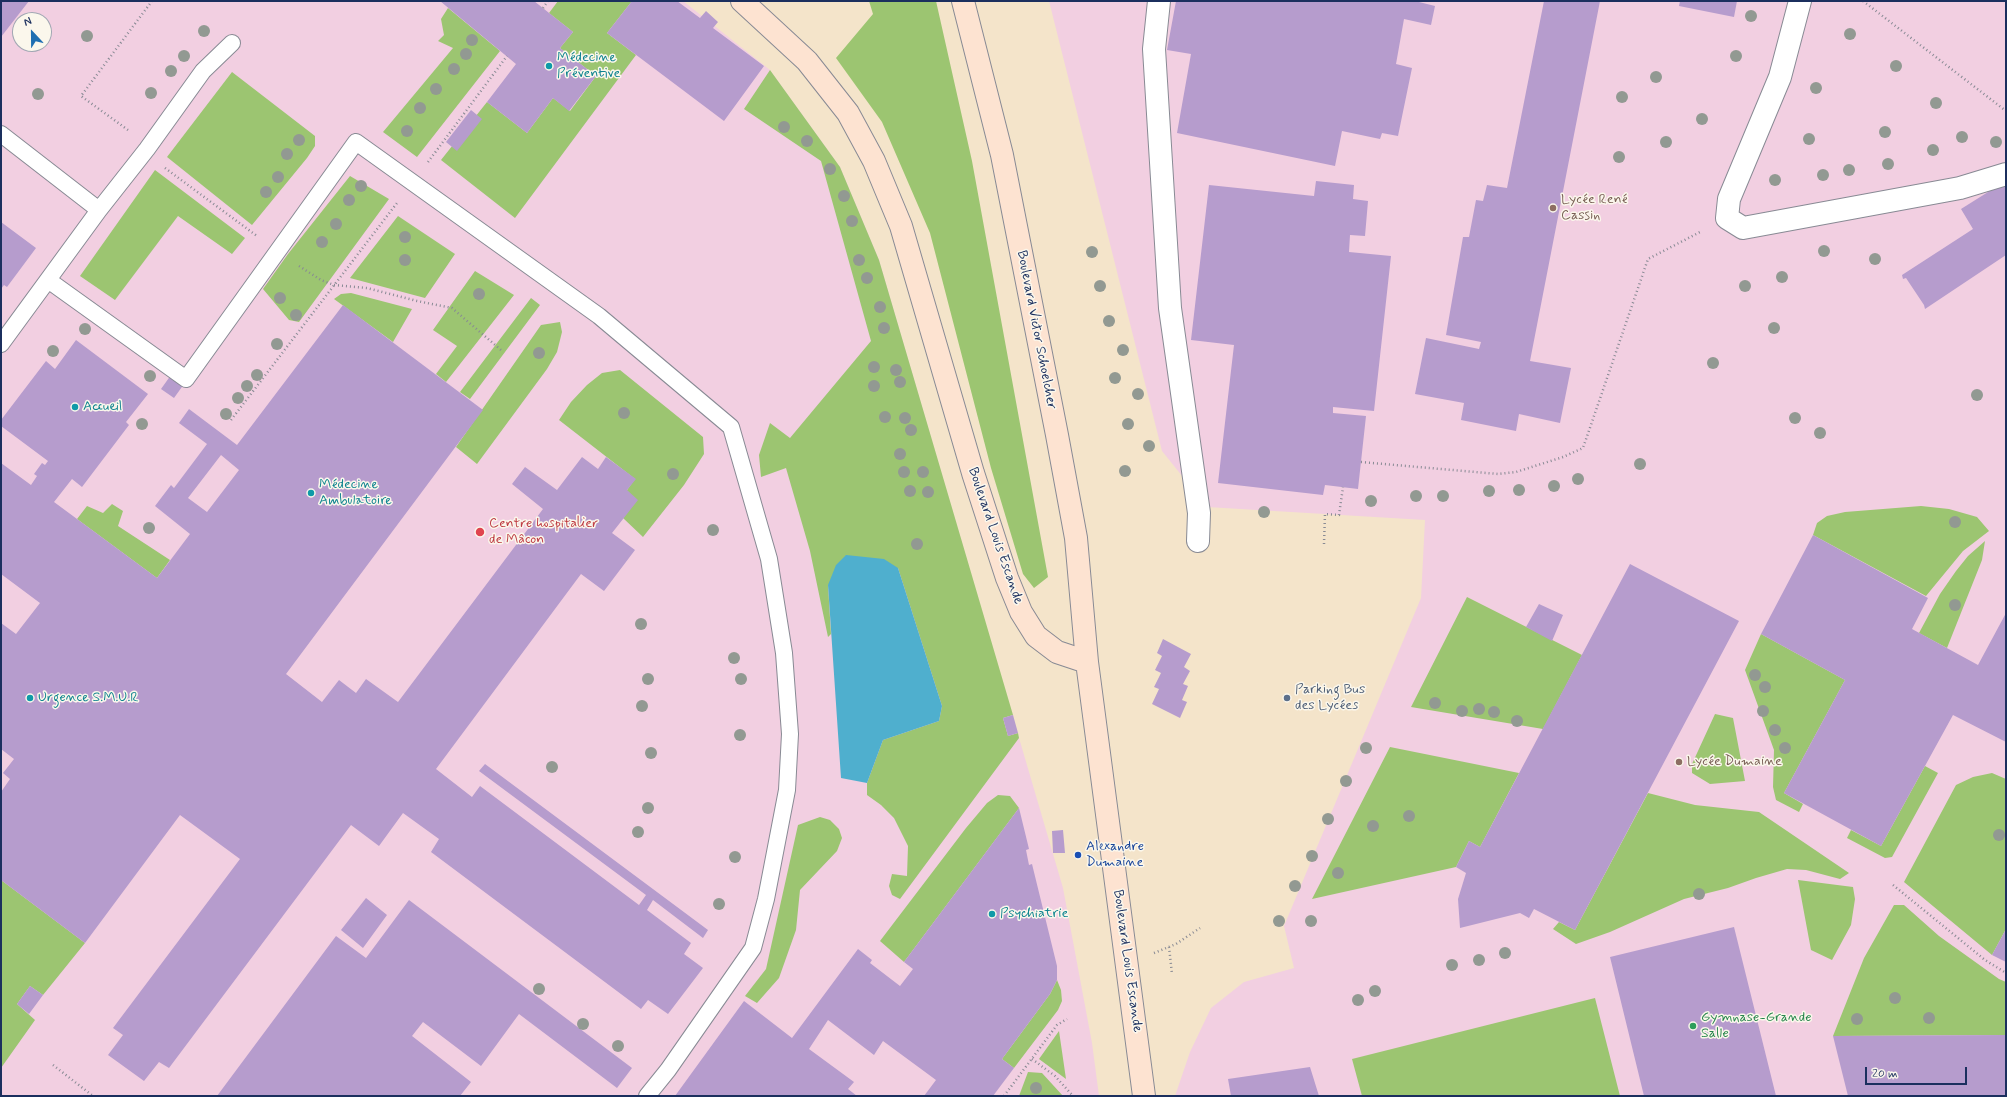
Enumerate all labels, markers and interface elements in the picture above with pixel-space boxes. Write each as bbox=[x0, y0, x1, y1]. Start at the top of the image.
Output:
north arrow bbox=[12, 12, 52, 52]
text: N bbox=[22, 14, 34, 30]
place label: Médecine Préventive bbox=[557, 50, 620, 82]
marker: Médecine Préventive bbox=[544, 61, 554, 71]
place label: Lycée René Cassin bbox=[1561, 192, 1627, 224]
marker: Lycée René Cassin bbox=[1548, 203, 1558, 213]
street label: Boulevard Victor Schoelcher bbox=[1012, 249, 1060, 411]
place label: Accueil bbox=[83, 399, 122, 415]
marker: Accueil bbox=[70, 402, 80, 412]
street label: Boulevard Louis Escande bbox=[964, 465, 1026, 607]
place label: Médecine Ambulatoire bbox=[319, 477, 392, 510]
marker: Médecine Ambulatoire bbox=[306, 488, 316, 498]
place label: Centre hospitalier de Mâcon bbox=[489, 516, 598, 548]
marker: Centre hospitalier de Mâcon bbox=[474, 526, 486, 538]
place label: Parking Bus des Lycées bbox=[1295, 682, 1365, 714]
place label: Urgence S.M.U.R bbox=[38, 690, 139, 706]
marker: Urgence S.M.U.R bbox=[25, 693, 35, 703]
marker: Parking Bus des Lycées bbox=[1282, 693, 1292, 703]
place label: Lycée Dumaine bbox=[1687, 754, 1782, 770]
marker: Lycée Dumaine bbox=[1674, 757, 1684, 767]
place label: Alexandre Dumaine bbox=[1086, 839, 1144, 872]
marker: Alexandre Dumaine bbox=[1073, 850, 1083, 860]
street label: Boulevard Louis Escande bbox=[1109, 889, 1145, 1033]
place label: Psychiatrie bbox=[1000, 906, 1068, 922]
marker: Psychiatrie bbox=[987, 909, 997, 919]
place label: Gymnase-Grande Salle bbox=[1701, 1010, 1812, 1042]
marker: Gymnase-Grande Salle bbox=[1688, 1021, 1698, 1031]
scale bar bbox=[1867, 1059, 1969, 1085]
text: 20 m bbox=[1872, 1066, 1898, 1082]

